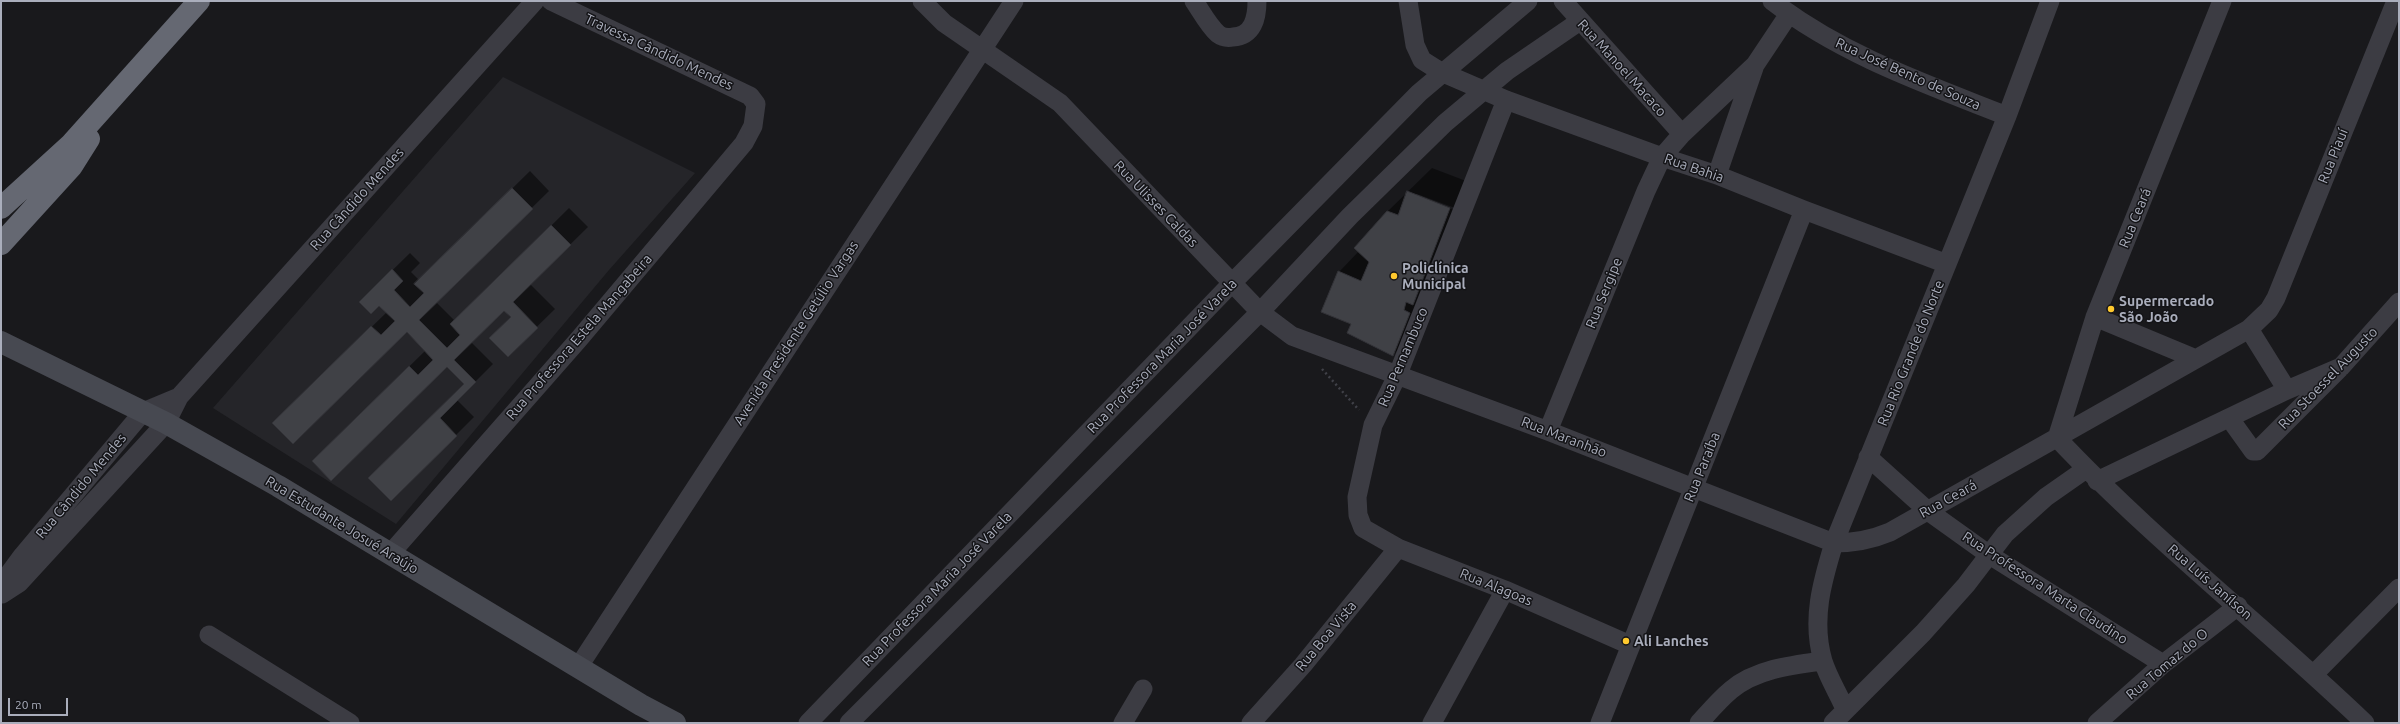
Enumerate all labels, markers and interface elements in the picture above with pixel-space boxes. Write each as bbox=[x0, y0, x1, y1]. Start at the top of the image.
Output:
street label: Travessa Cândido Mendes bbox=[582, 10, 736, 94]
street label: Rua Manoel Macaco bbox=[1574, 16, 1670, 120]
street label: Rua José Bento de Souza bbox=[1833, 34, 1983, 114]
street label: Rua Piauí bbox=[2314, 126, 2352, 186]
street label: Rua Cândido Mendes bbox=[307, 144, 407, 254]
street label: Rua Bahia bbox=[1662, 150, 1726, 186]
street label: Rua Ulisses Caldas bbox=[1110, 157, 1202, 251]
street label: Rua Ceará bbox=[2115, 186, 2155, 250]
street label: Avenida Presidente Getúlio Vargas bbox=[730, 238, 862, 428]
street label: Rua Professora Estela Mangabeira bbox=[503, 251, 655, 423]
street label: Rua Sergipe bbox=[1582, 255, 1626, 331]
place label: Policlínica Municipal bbox=[1402, 260, 1469, 292]
marker: Policlínica Municipal bbox=[1389, 271, 1399, 281]
street label: Rua Professora Maria José Varela bbox=[1084, 275, 1240, 437]
street label: Rua Rio Grande do Norte bbox=[1874, 278, 1948, 428]
place label: Supermercado São João bbox=[2119, 293, 2214, 326]
marker: Supermercado São João bbox=[2106, 304, 2116, 314]
street label: Rua Pernambuco bbox=[1374, 305, 1432, 409]
street label: Rua Stoessel Augusto bbox=[2275, 323, 2381, 433]
street label: Rua Maranhão bbox=[1519, 413, 1609, 461]
street label: Rua Cândido Mendes bbox=[32, 430, 130, 542]
street label: Rua Paraíba bbox=[1680, 430, 1724, 504]
street label: Rua Estudante Josué Araújo bbox=[262, 473, 422, 577]
street label: Rua Ceará bbox=[1916, 476, 1980, 522]
street label: Rua Professora Maria José Varela bbox=[859, 508, 1015, 670]
street label: Rua Professora Marta Claudino bbox=[1959, 528, 2131, 648]
street label: Rua Luís Janílson bbox=[2164, 541, 2256, 623]
street label: Rua Alagoas bbox=[1457, 565, 1535, 609]
street label: Rua Boa Vista bbox=[1292, 598, 1360, 674]
street label: Rua Tomaz do O bbox=[2123, 625, 2211, 703]
place label: Ali Lanches bbox=[1634, 633, 1709, 649]
marker: Ali Lanches bbox=[1621, 636, 1631, 646]
scale bar bbox=[10, 690, 70, 716]
text: 20 m bbox=[15, 698, 42, 711]

